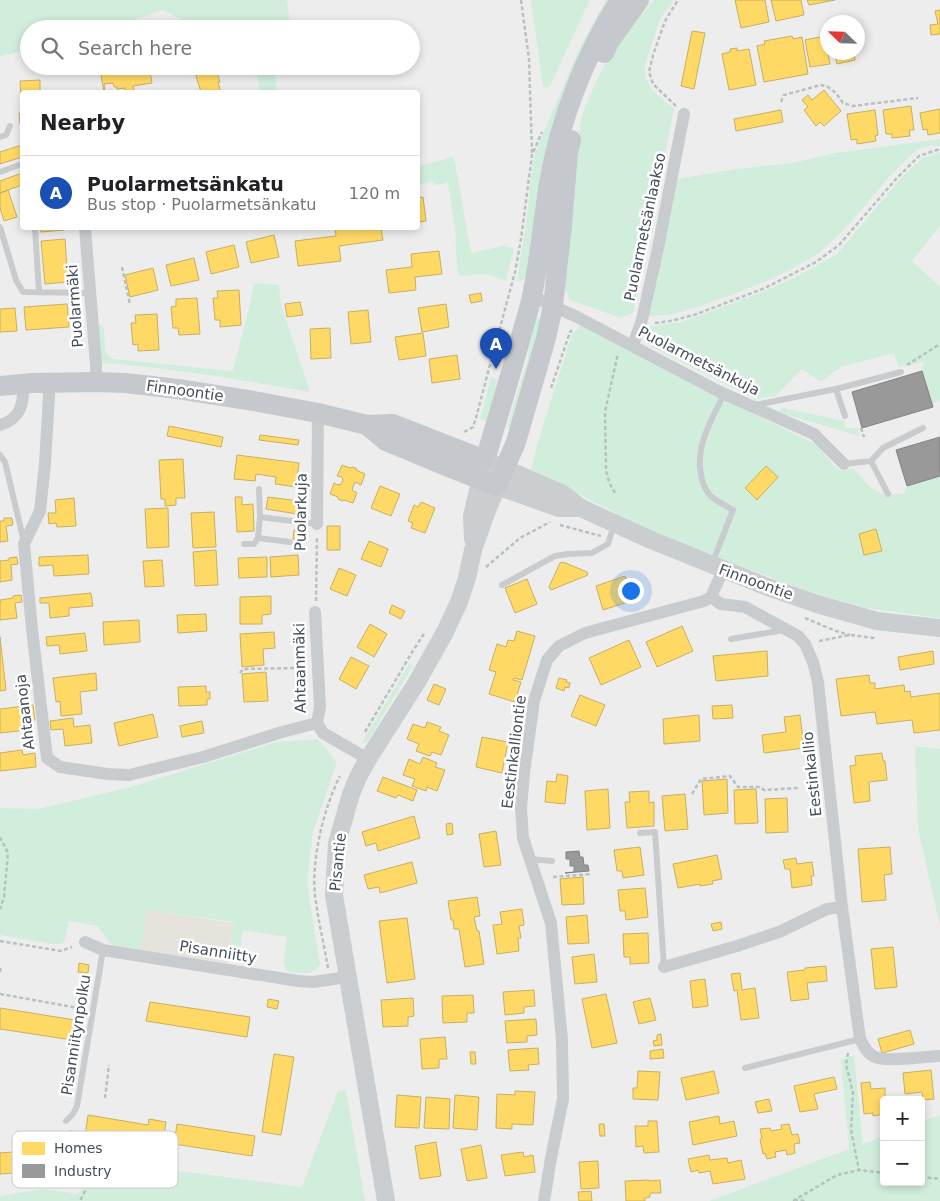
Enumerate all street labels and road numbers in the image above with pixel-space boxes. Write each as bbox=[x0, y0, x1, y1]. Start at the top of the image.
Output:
street label: Puolarmetsänlaakso bbox=[620, 151, 670, 303]
street label: Puolarmäki bbox=[63, 264, 87, 348]
street label: Puolarmetsänkuja bbox=[635, 323, 763, 399]
street label: Finnoontie bbox=[145, 377, 225, 405]
street label: Puolarkuja bbox=[291, 473, 311, 551]
street label: Finnoontie bbox=[716, 560, 796, 604]
street label: Ahtaanmäki bbox=[290, 623, 310, 713]
street label: Ahtaanoja bbox=[11, 673, 39, 751]
street label: Eestinkalliontie bbox=[498, 694, 530, 810]
street label: Eestinkallio bbox=[799, 731, 825, 817]
street label: Pisantie bbox=[326, 832, 350, 892]
street label: Pisanniitty bbox=[178, 937, 258, 967]
street label: Pisanniitynpolku bbox=[58, 973, 94, 1097]

